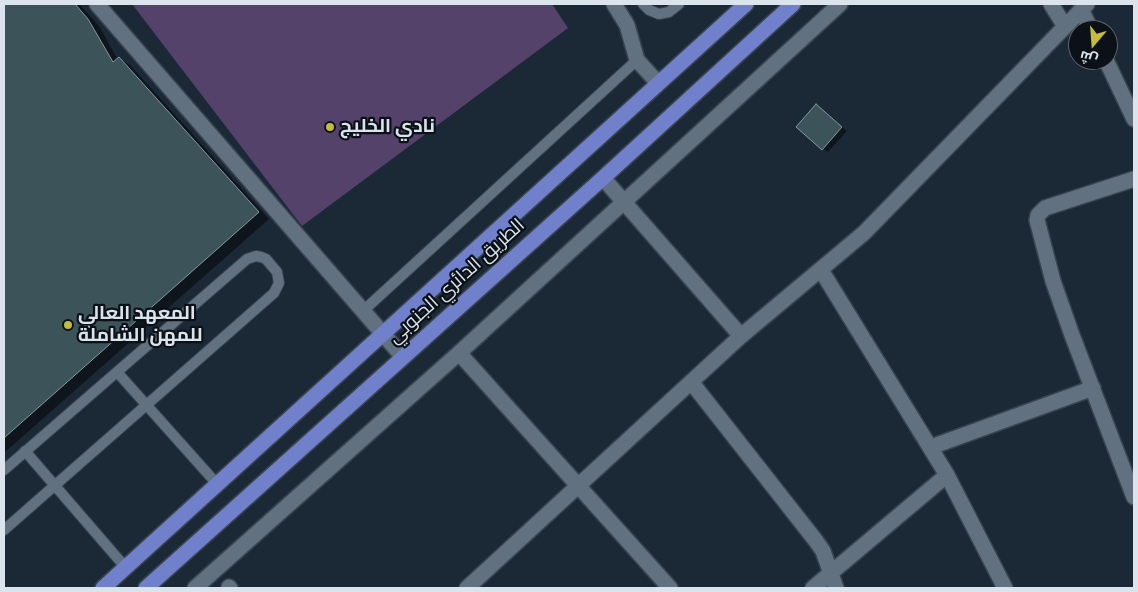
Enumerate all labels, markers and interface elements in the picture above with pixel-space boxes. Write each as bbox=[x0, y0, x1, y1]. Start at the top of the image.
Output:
north arrow bbox=[1068, 20, 1118, 70]
text: ش bbox=[1077, 46, 1100, 72]
place label: نادي الخليج bbox=[340, 116, 435, 138]
marker: نادي الخليج bbox=[324, 121, 336, 133]
street label: الطريق الدائري الجنوبي bbox=[384, 215, 530, 349]
place label: المعهد العالي للمهن الشاملة bbox=[78, 303, 202, 347]
marker: المعهد العالي للمهن الشاملة bbox=[62, 319, 74, 331]

